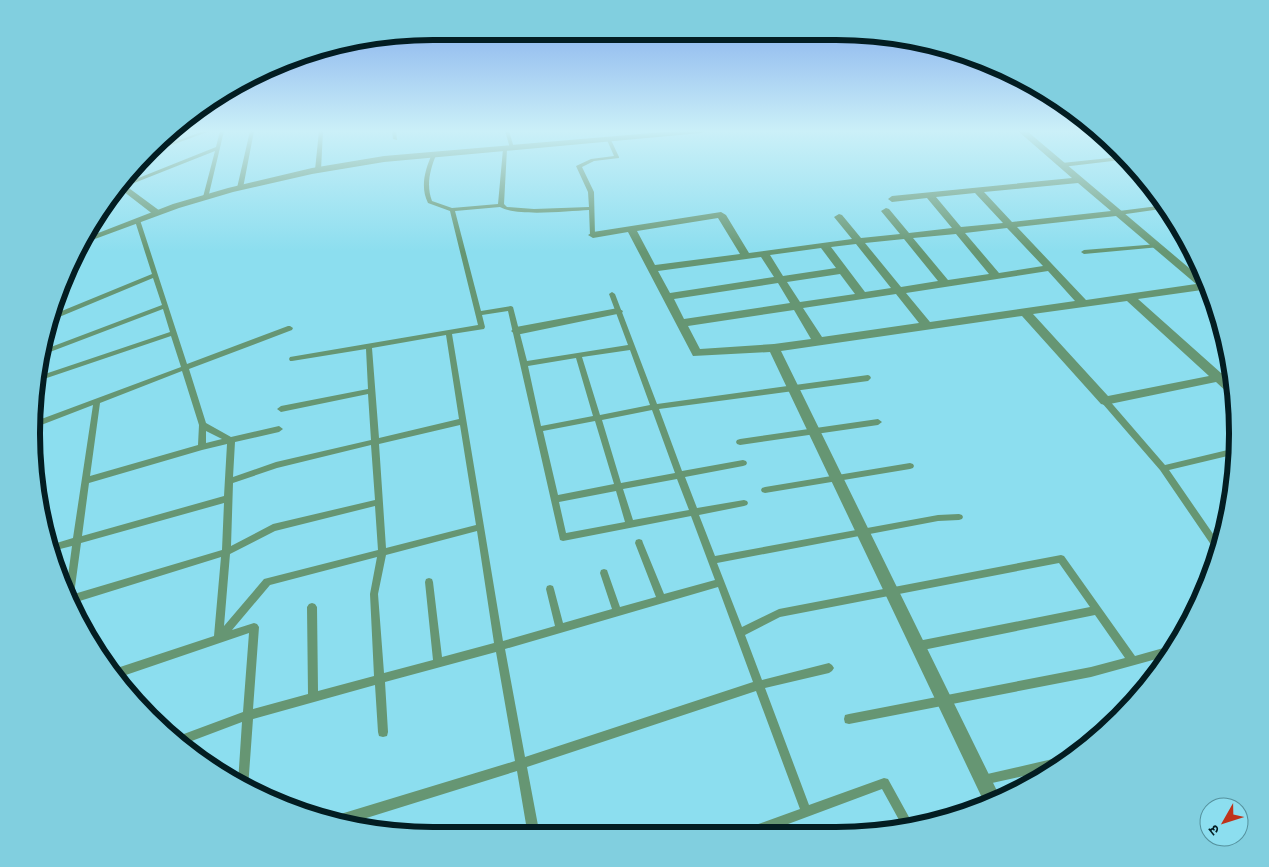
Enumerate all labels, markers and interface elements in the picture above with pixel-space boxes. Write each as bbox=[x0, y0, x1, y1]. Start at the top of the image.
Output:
north arrow bbox=[1199, 797, 1249, 847]
text: उ bbox=[1203, 820, 1224, 840]

